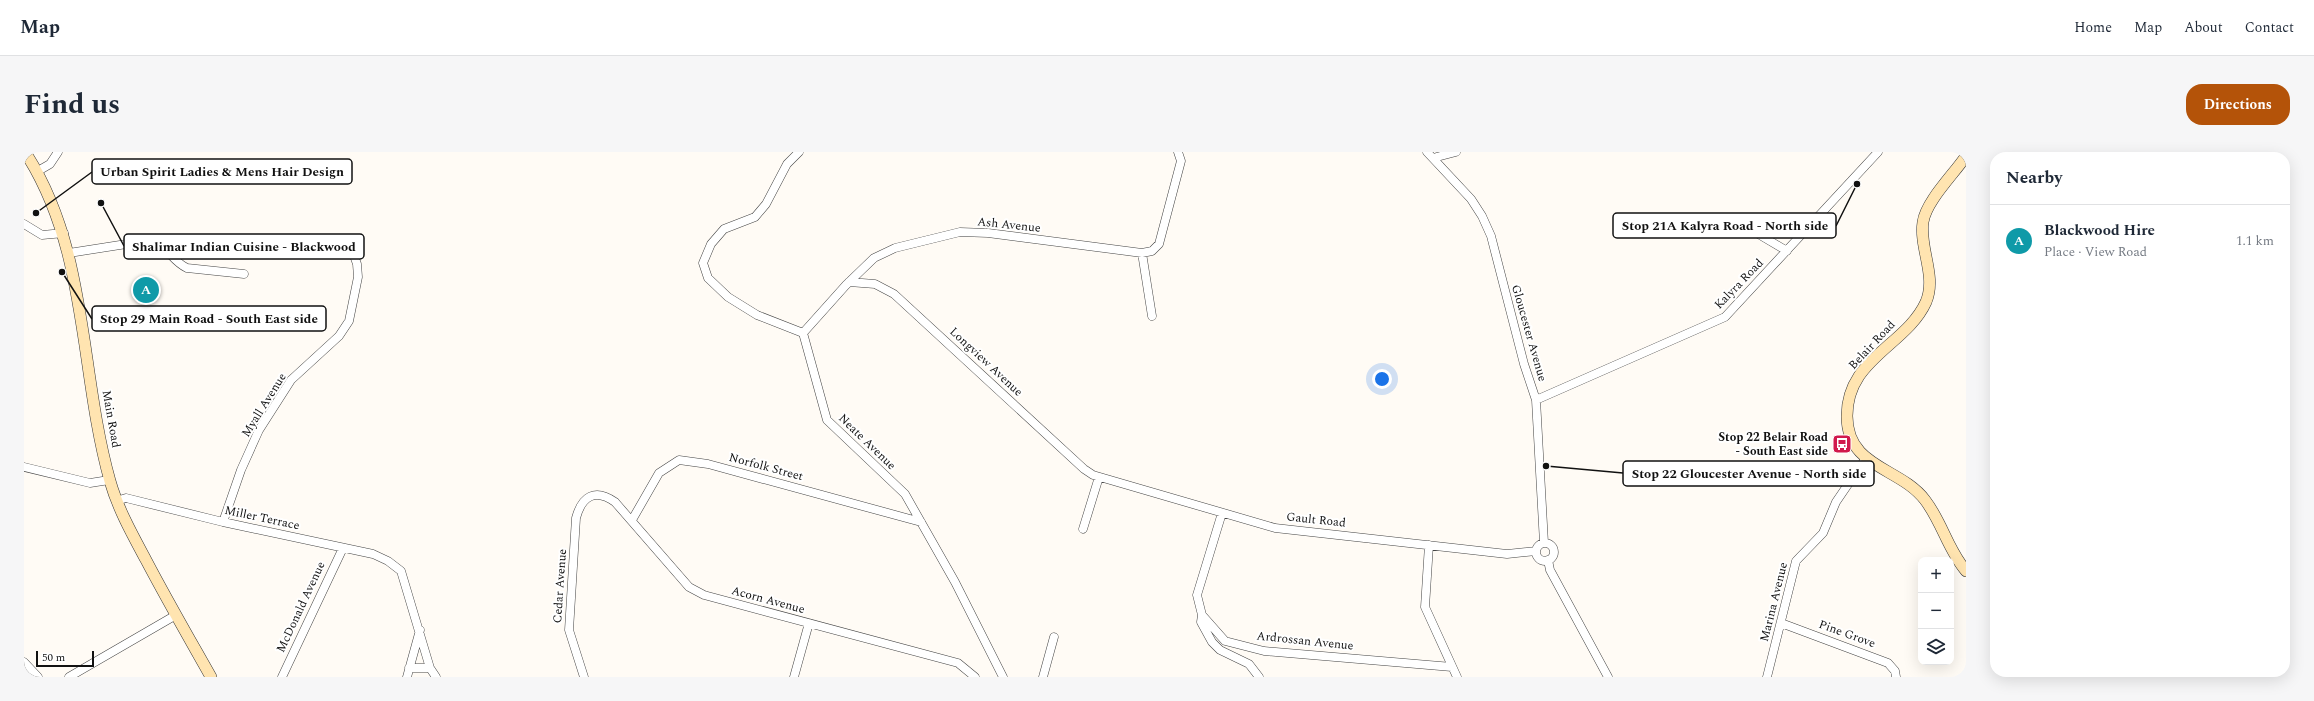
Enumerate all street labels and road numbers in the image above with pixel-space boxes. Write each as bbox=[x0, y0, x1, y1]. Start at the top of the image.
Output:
street label: Ash Avenue bbox=[976, 212, 1042, 238]
street label: Kalyra Road bbox=[1710, 254, 1768, 314]
street label: Gloucester Avenue bbox=[1506, 282, 1552, 384]
street label: Belair Road bbox=[1844, 316, 1900, 374]
street label: Longview Avenue bbox=[945, 323, 1027, 401]
street label: Myall Avenue bbox=[237, 369, 291, 441]
street label: Main Road bbox=[97, 389, 125, 450]
street label: Neate Avenue bbox=[834, 409, 900, 475]
street label: Norfolk Street bbox=[727, 448, 805, 486]
street label: Miller Terrace bbox=[223, 501, 301, 535]
street label: Gault Road bbox=[1285, 507, 1347, 533]
street label: Cedar Avenue bbox=[548, 548, 572, 624]
street label: McDonald Avenue bbox=[272, 558, 331, 656]
street label: Marina Avenue bbox=[1755, 560, 1793, 644]
street label: Acorn Avenue bbox=[729, 581, 807, 619]
street label: Pine Grove bbox=[1816, 615, 1878, 653]
street label: Ardrossan Avenue bbox=[1256, 626, 1355, 656]

